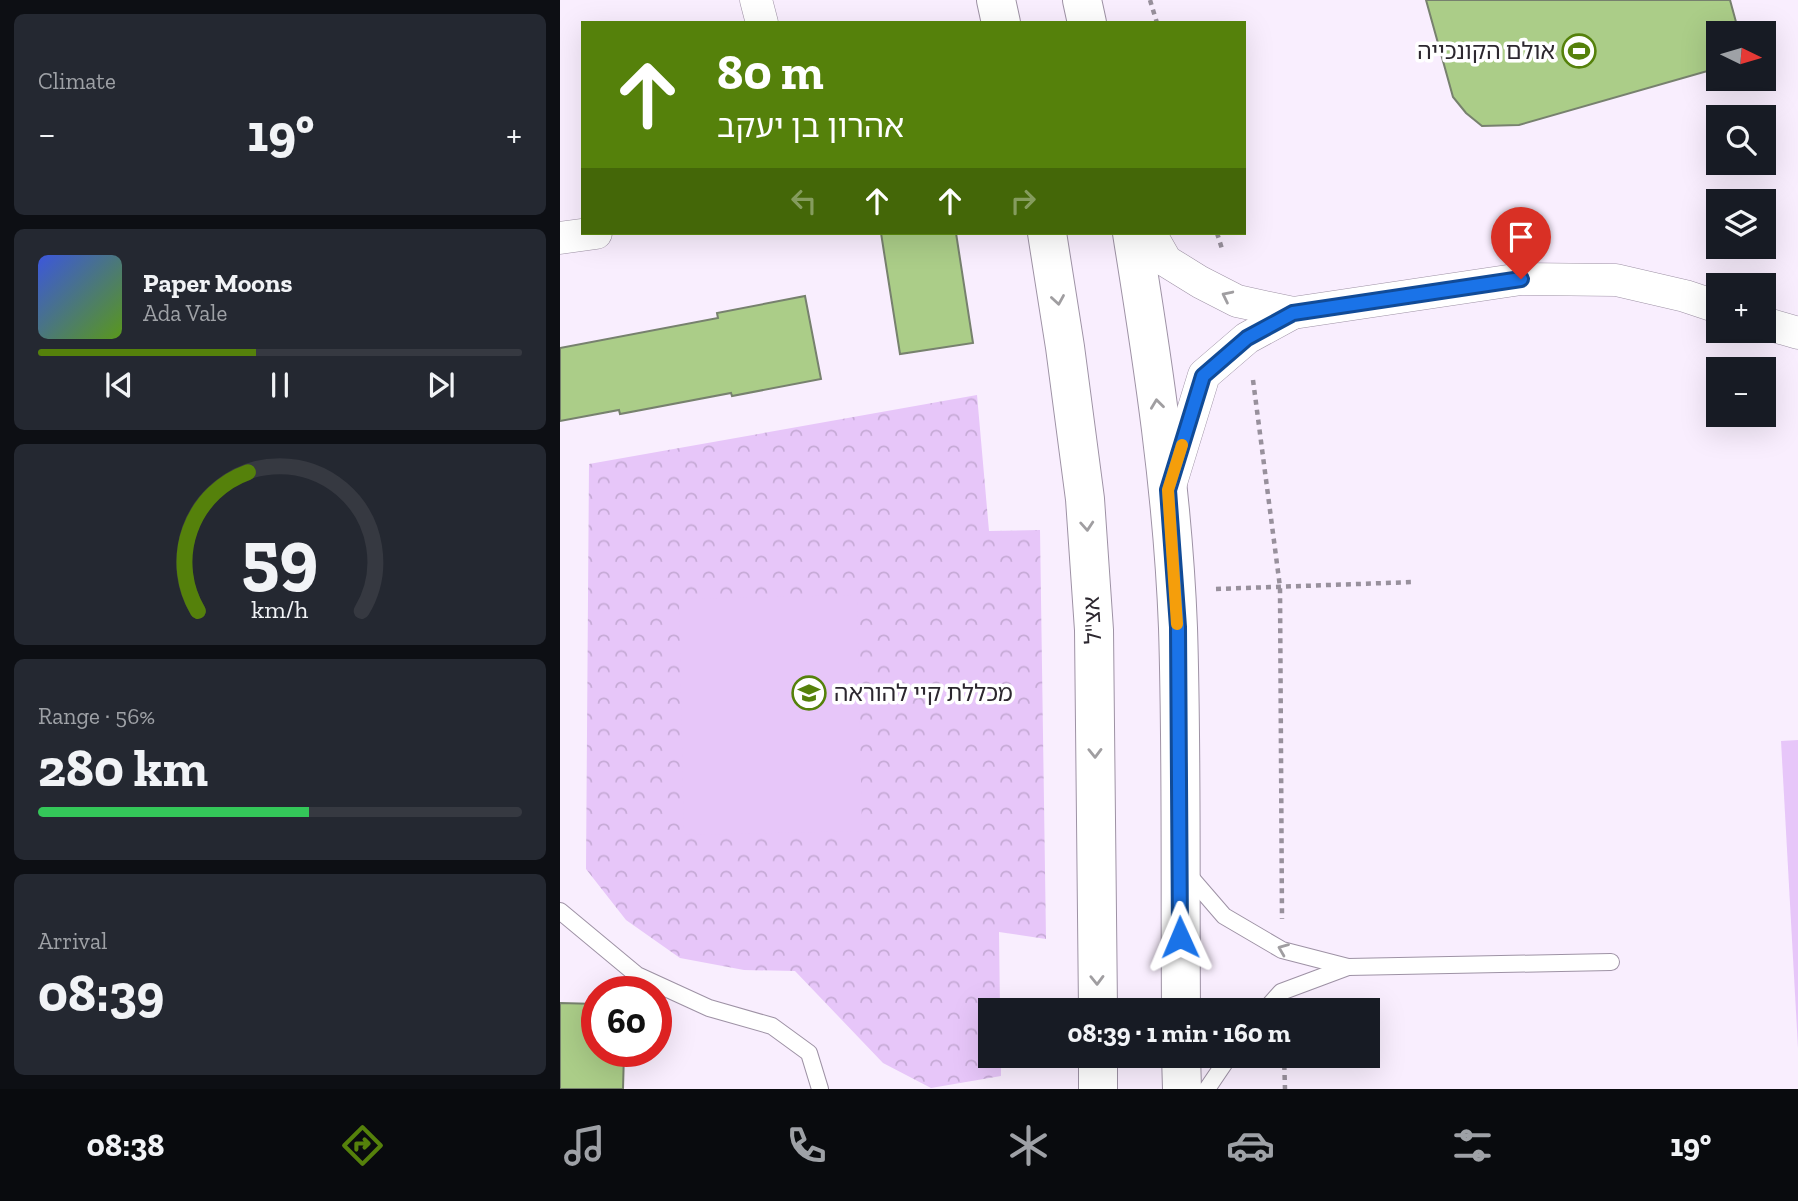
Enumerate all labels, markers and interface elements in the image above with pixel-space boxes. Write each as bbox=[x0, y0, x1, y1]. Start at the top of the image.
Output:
north arrow bbox=[1706, 21, 1776, 91]
map controls bbox=[1706, 21, 1776, 427]
sports icon: אולם הקונכייה bbox=[1560, 32, 1598, 70]
place label: אולם הקונכייה bbox=[1417, 37, 1555, 65]
text: 80 m bbox=[717, 43, 824, 102]
icon: ahead bbox=[602, 49, 693, 140]
text: Climate bbox=[38, 67, 116, 95]
text: 19° bbox=[247, 102, 314, 164]
button: search bbox=[1706, 105, 1776, 175]
text: אהרון בן יעקב bbox=[717, 107, 904, 145]
text: − bbox=[38, 111, 56, 157]
text: + bbox=[506, 111, 522, 157]
icon: left bbox=[785, 182, 823, 220]
icon: ahead bbox=[858, 182, 896, 220]
icon: ahead bbox=[931, 182, 969, 220]
icon: right bbox=[1004, 182, 1042, 220]
button: layers bbox=[1706, 189, 1776, 259]
pin bbox=[1491, 207, 1551, 279]
icon: arrive bbox=[1502, 218, 1540, 256]
text: Paper Moons bbox=[143, 267, 292, 299]
button: + bbox=[1706, 273, 1776, 343]
one-way arrow bbox=[1222, 290, 1234, 304]
one-way arrow bbox=[1050, 294, 1065, 306]
text: Ada Vale bbox=[143, 299, 227, 327]
button: − bbox=[1706, 357, 1776, 427]
icon: previous bbox=[100, 366, 138, 404]
icon: pause bbox=[261, 366, 299, 404]
icon: next bbox=[422, 366, 460, 404]
one-way arrow bbox=[1150, 398, 1165, 409]
text: 59 bbox=[242, 512, 318, 600]
one-way arrow bbox=[1079, 520, 1094, 531]
text: km/h bbox=[251, 593, 309, 623]
street label: אצ"ל bbox=[1077, 595, 1107, 645]
school or university icon: מכללת קיי להוראה bbox=[790, 674, 828, 712]
place label: מכללת קיי להוראה bbox=[834, 679, 1013, 707]
text: Range · 56% bbox=[38, 702, 155, 730]
text: 280 km bbox=[38, 737, 208, 799]
one-way arrow bbox=[1087, 748, 1103, 759]
position arrow bbox=[1143, 900, 1217, 974]
text: Arrival bbox=[38, 927, 107, 955]
one-way arrow bbox=[1278, 943, 1290, 957]
text: 08:39 bbox=[38, 962, 164, 1024]
speed limit sign: 60 bbox=[581, 976, 672, 1067]
one-way arrow bbox=[1089, 976, 1105, 986]
text: 08:39 · 1 min · 160 m bbox=[1067, 1017, 1291, 1049]
icon: directions bbox=[338, 1121, 387, 1170]
icon: music bbox=[560, 1121, 609, 1170]
icon: phone bbox=[782, 1121, 831, 1170]
icon: climate bbox=[1004, 1121, 1053, 1170]
icon: car bbox=[1226, 1121, 1275, 1170]
icon: filters bbox=[1448, 1121, 1497, 1170]
text: 08:38 bbox=[87, 1126, 164, 1164]
text: 19° bbox=[1670, 1126, 1711, 1164]

